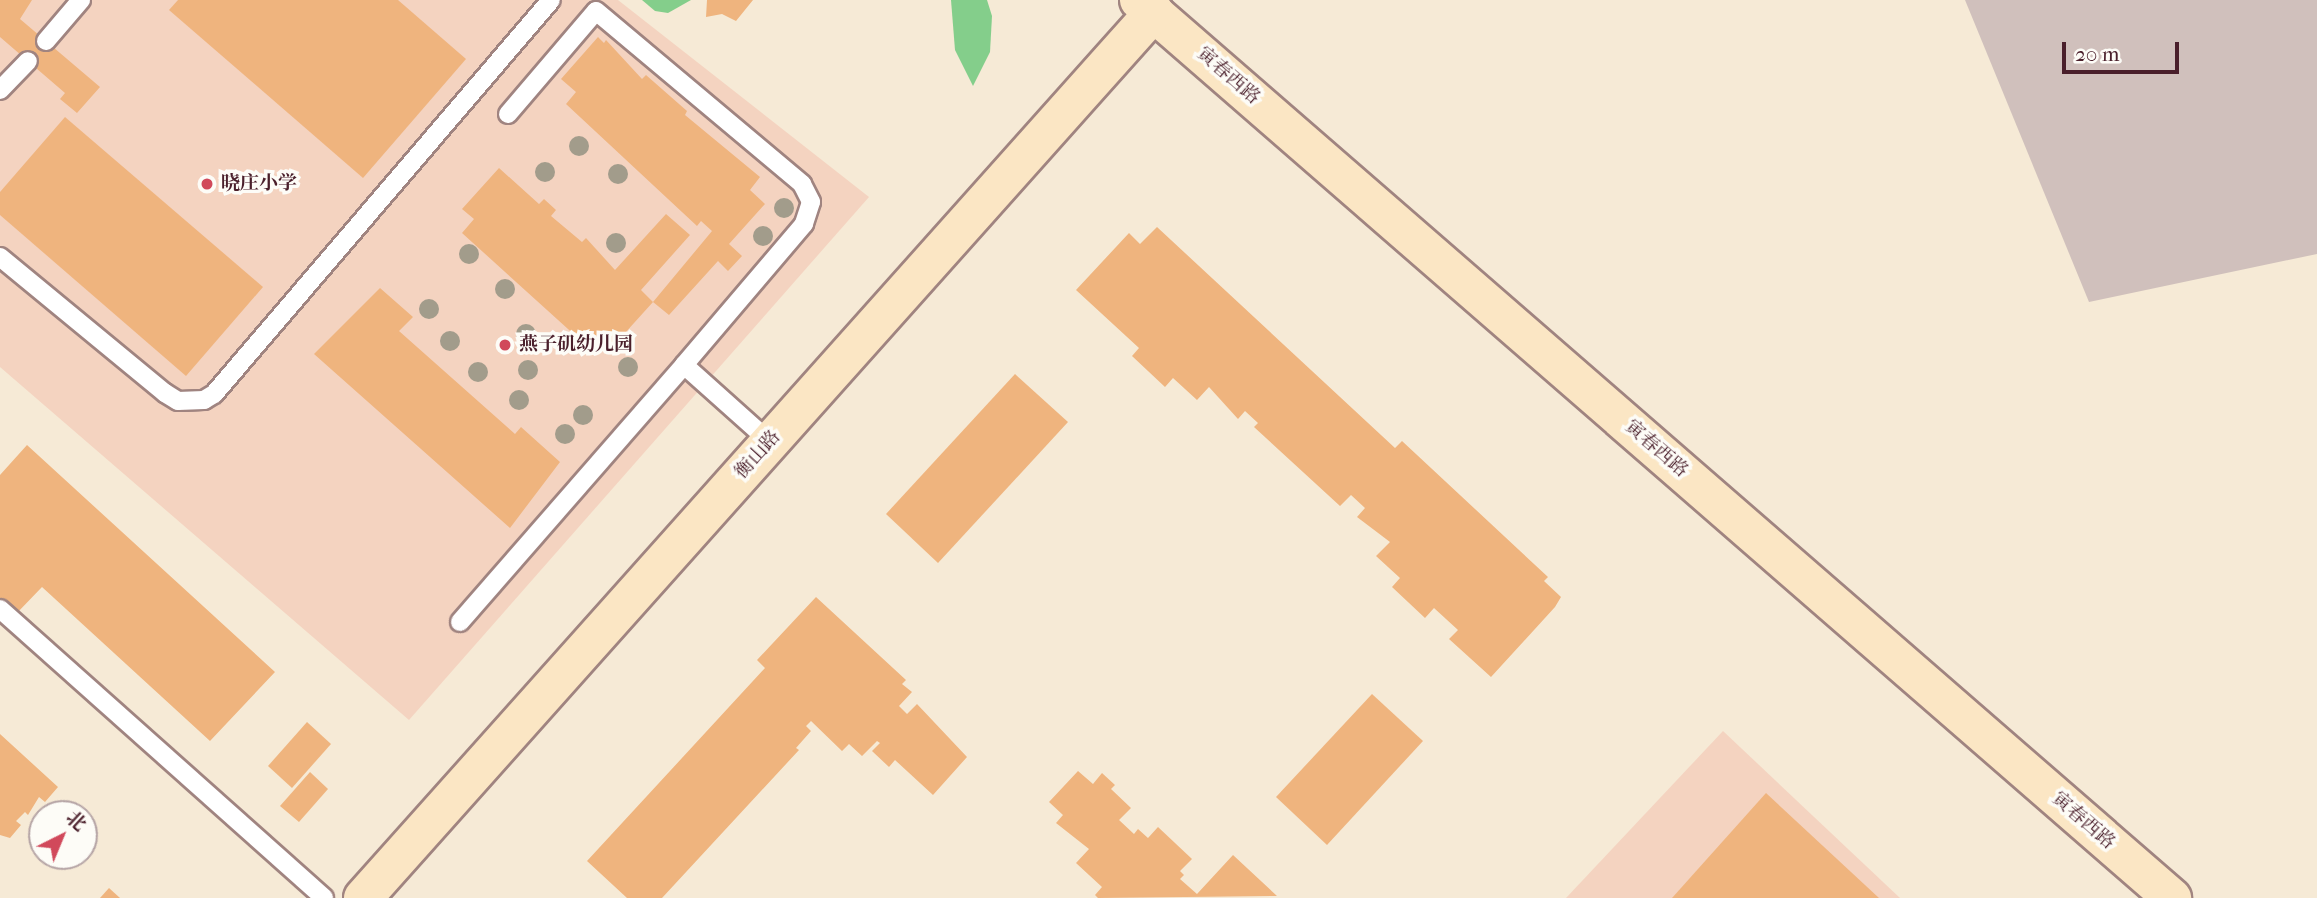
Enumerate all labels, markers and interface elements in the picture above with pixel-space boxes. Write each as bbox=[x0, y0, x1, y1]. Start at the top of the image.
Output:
scale bar bbox=[2065, 28, 2182, 72]
street label: 寅春西路 bbox=[1192, 42, 1264, 110]
text: 20 m bbox=[2075, 42, 2119, 66]
place label: 晓庄小学 bbox=[221, 173, 297, 195]
marker: 晓庄小学 bbox=[199, 176, 215, 192]
place label: 燕子矶幼儿园 bbox=[519, 334, 633, 356]
marker: 燕子矶幼儿园 bbox=[497, 337, 513, 353]
street label: 寅春西路 bbox=[1620, 415, 1692, 483]
street label: 衡山路 bbox=[730, 426, 786, 484]
street label: 寅春西路 bbox=[2047, 787, 2119, 855]
north arrow bbox=[28, 800, 98, 870]
text: 北 bbox=[61, 807, 90, 836]

